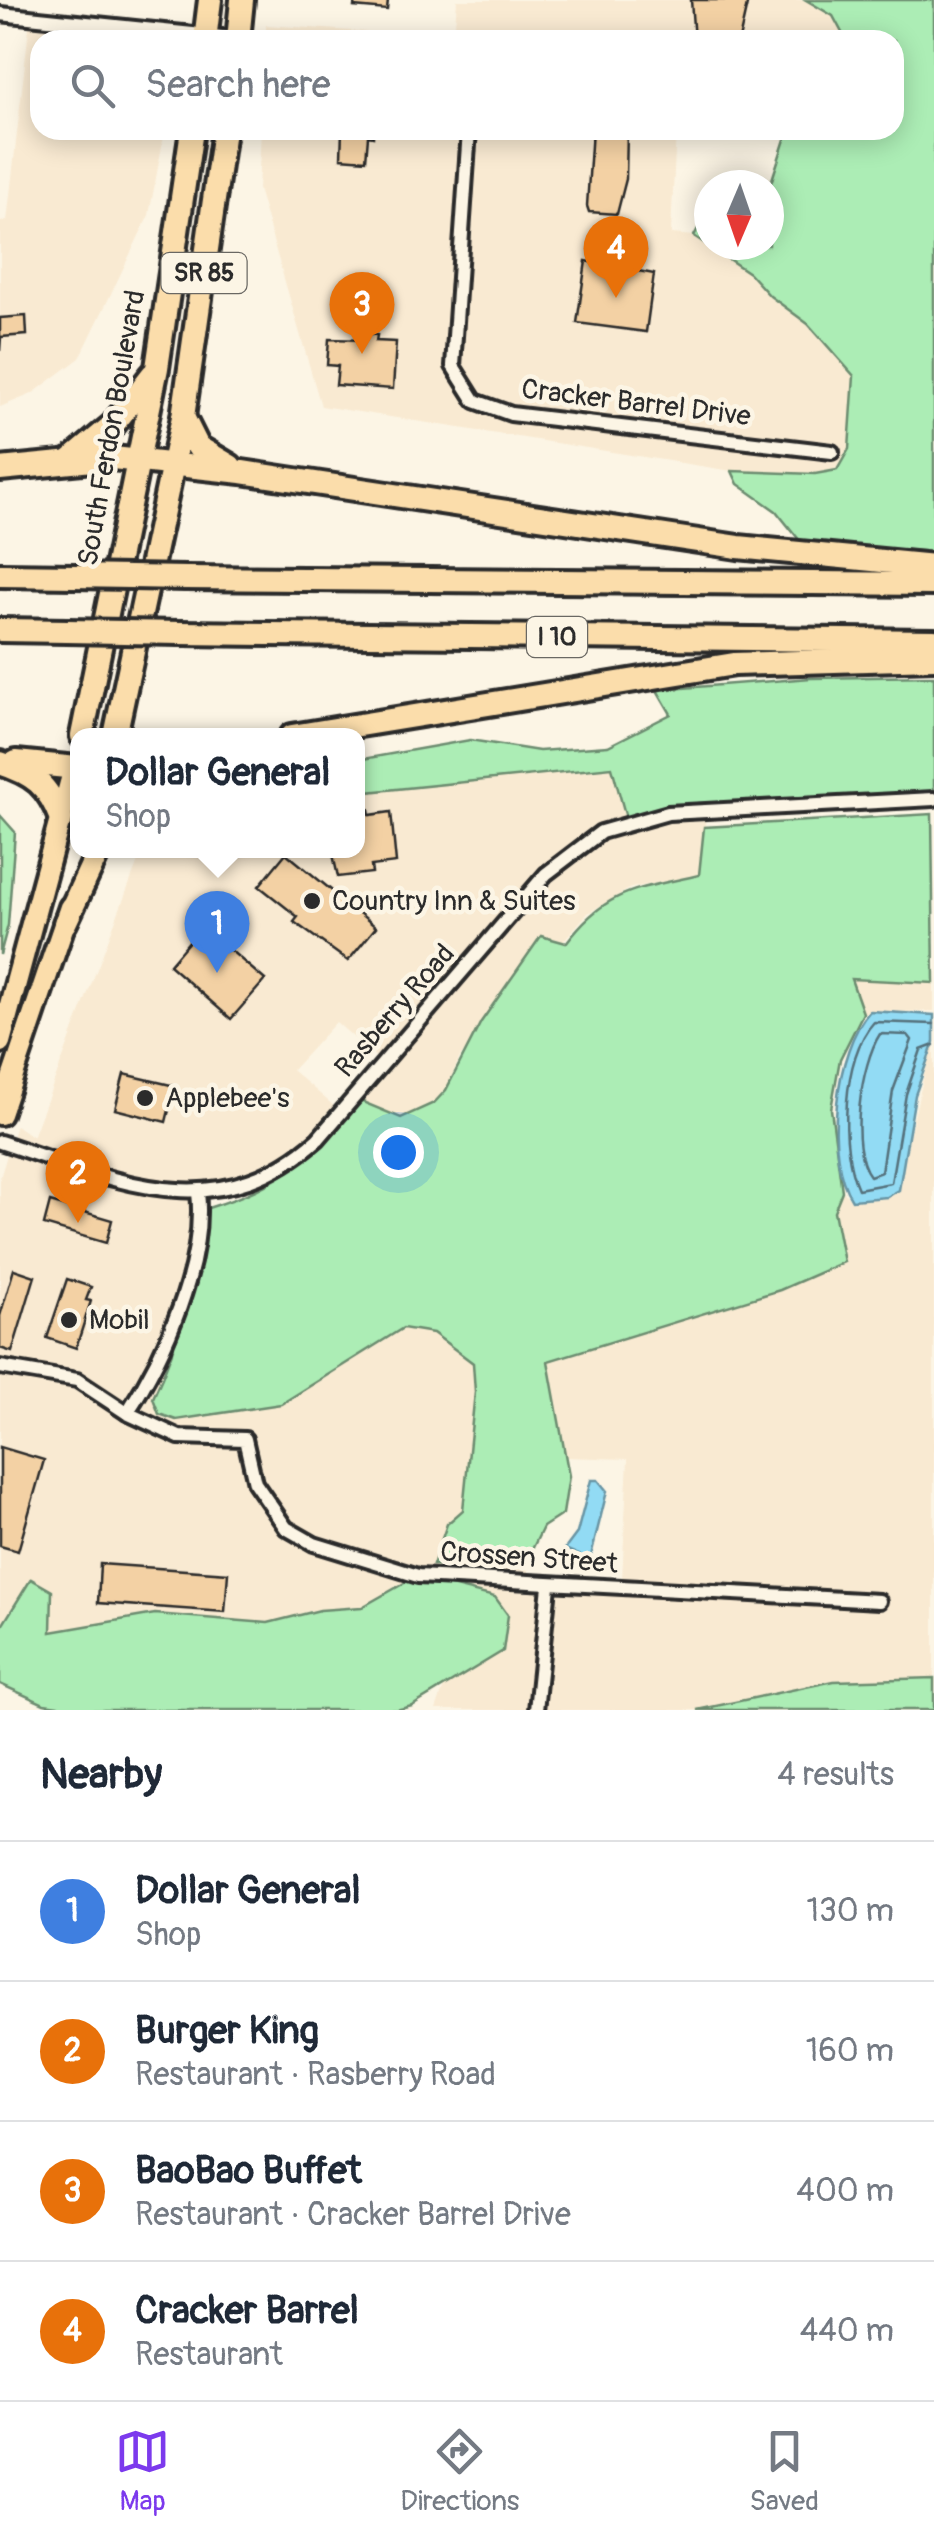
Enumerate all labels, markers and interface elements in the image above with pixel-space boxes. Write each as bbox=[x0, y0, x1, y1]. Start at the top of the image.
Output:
search box bbox=[30, 30, 904, 140]
icon: search bbox=[65, 58, 120, 113]
text: Search here bbox=[145, 61, 331, 109]
north arrow bbox=[694, 170, 784, 260]
pin: 4 bbox=[584, 216, 648, 298]
road number: SR 85 bbox=[162, 253, 246, 293]
pin: 3 bbox=[330, 272, 394, 354]
street label: South Ferdon Boulevard bbox=[71, 287, 153, 569]
street label: Cracker Barrel Drive bbox=[519, 372, 753, 434]
road number: I 10 bbox=[527, 617, 587, 657]
popup bbox=[70, 728, 365, 858]
text: Dollar General bbox=[105, 749, 330, 797]
text: Shop bbox=[105, 797, 171, 837]
place label: Country Inn & Suites bbox=[332, 884, 576, 919]
pin: 1 bbox=[184, 890, 250, 973]
marker: Country Inn & Suites bbox=[301, 890, 323, 912]
street label: Rasberry Road bbox=[328, 937, 462, 1085]
place label: Applebee's bbox=[165, 1081, 290, 1116]
marker: Applebee's bbox=[134, 1087, 156, 1109]
your location bbox=[373, 1127, 424, 1178]
pin: 2 bbox=[46, 1140, 110, 1223]
place label: Mobil bbox=[89, 1303, 150, 1338]
marker: Mobil bbox=[58, 1309, 80, 1331]
street label: Crossen Street bbox=[439, 1534, 620, 1582]
text: Nearby bbox=[40, 1749, 162, 1801]
text: 4 results bbox=[777, 1755, 894, 1795]
text: Dollar General bbox=[135, 1867, 361, 1915]
text: 1 bbox=[66, 1891, 79, 1931]
text: 130 m bbox=[806, 1891, 894, 1931]
text: Shop bbox=[135, 1915, 201, 1955]
text: Burger King bbox=[135, 2007, 319, 2055]
text: 2 bbox=[64, 2031, 81, 2071]
text: 160 m bbox=[806, 2031, 894, 2071]
text: Restaurant · Rasberry Road bbox=[135, 2055, 496, 2095]
text: BaoBao Buffet bbox=[135, 2147, 362, 2195]
text: 3 bbox=[64, 2171, 81, 2211]
text: 400 m bbox=[796, 2171, 894, 2211]
text: Restaurant · Cracker Barrel Drive bbox=[135, 2195, 571, 2235]
text: Cracker Barrel bbox=[135, 2287, 359, 2335]
text: 4 bbox=[63, 2311, 82, 2351]
text: 440 m bbox=[800, 2311, 894, 2351]
text: Restaurant bbox=[135, 2335, 283, 2375]
tab: Map bbox=[115, 2424, 170, 2519]
tab: Directions bbox=[400, 2424, 519, 2519]
tab: Saved bbox=[749, 2424, 819, 2519]

